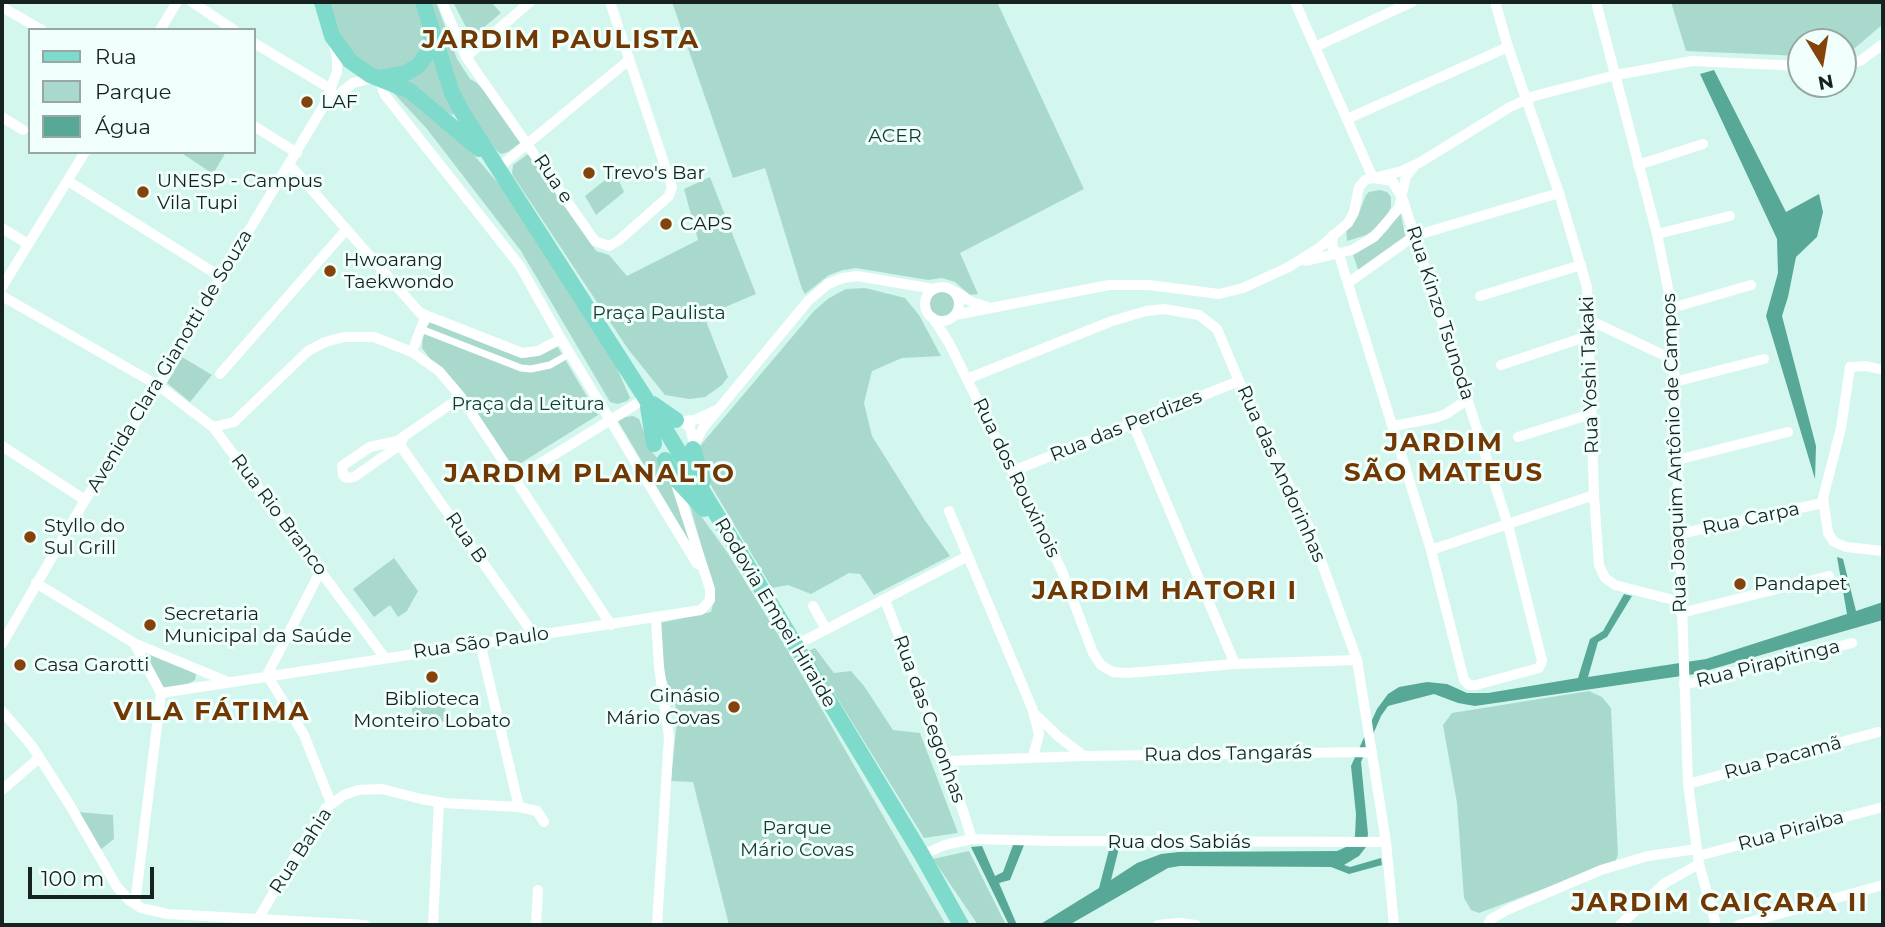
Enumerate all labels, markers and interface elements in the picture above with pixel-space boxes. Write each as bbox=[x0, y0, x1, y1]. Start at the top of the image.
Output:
district label: JARDIM PAULISTA bbox=[424, 24, 698, 56]
legend bbox=[28, 28, 256, 154]
north arrow bbox=[1787, 28, 1857, 98]
text: Rua bbox=[95, 44, 137, 69]
text: N bbox=[1816, 69, 1835, 95]
text: Parque bbox=[95, 79, 171, 104]
place label: LAF bbox=[321, 91, 358, 113]
marker: LAF bbox=[299, 94, 315, 110]
text: Água bbox=[95, 114, 151, 139]
park label: ACER bbox=[868, 125, 922, 147]
street label: Rua e bbox=[528, 150, 578, 208]
place label: Trevo's Bar bbox=[603, 162, 705, 184]
marker: Trevo's Bar bbox=[581, 165, 597, 181]
place label: UNESP - Campus Vila Tupi bbox=[157, 170, 322, 214]
marker: UNESP - Campus Vila Tupi bbox=[135, 184, 151, 200]
place label: CAPS bbox=[680, 213, 732, 235]
marker: CAPS bbox=[658, 216, 674, 232]
street label: Rua Kinzo Tsunoda bbox=[1401, 223, 1479, 403]
street label: Avenida Clara Gianotti de Souza bbox=[82, 226, 258, 496]
place label: Hwoarang Taekwondo bbox=[344, 249, 454, 293]
marker: Hwoarang Taekwondo bbox=[322, 263, 338, 279]
street label: Rua Joaquim Antônio de Campos bbox=[1658, 293, 1692, 613]
street label: Rua Yoshi Takaki bbox=[1576, 296, 1604, 454]
park label: Praça Paulista bbox=[592, 302, 726, 324]
street label: Rua das Andorinhas bbox=[1232, 382, 1330, 566]
street label: Rua das Perdizes bbox=[1047, 385, 1205, 467]
park label: Praça da Leitura bbox=[451, 393, 605, 415]
street label: Rua dos Rouxinois bbox=[967, 395, 1065, 561]
district label: JARDIM SÃO MATEUS bbox=[1345, 427, 1543, 488]
street label: Rua Rio Branco bbox=[226, 450, 332, 580]
district label: JARDIM PLANALTO bbox=[446, 458, 734, 490]
street label: Rua Carpa bbox=[1700, 498, 1802, 540]
street label: Rua B bbox=[440, 508, 492, 568]
street label: Rodovia Empei Hiraide bbox=[709, 514, 841, 712]
place label: Styllo do Sul Grill bbox=[44, 515, 125, 559]
marker: Styllo do Sul Grill bbox=[22, 529, 38, 545]
place label: Pandapet bbox=[1754, 573, 1848, 595]
district label: JARDIM HATORI I bbox=[1034, 575, 1296, 607]
marker: Pandapet bbox=[1732, 576, 1748, 592]
place label: Secretaria Municipal da Saúde bbox=[164, 603, 352, 647]
marker: Secretaria Municipal da Saúde bbox=[142, 617, 158, 633]
street label: Rua São Paulo bbox=[412, 622, 550, 664]
street label: Rua das Cegonhas bbox=[888, 632, 970, 806]
street label: Rua Pirapitinga bbox=[1694, 635, 1842, 693]
place label: Casa Garotti bbox=[34, 654, 149, 676]
marker: Casa Garotti bbox=[12, 657, 28, 673]
marker: Biblioteca Monteiro Lobato bbox=[424, 669, 440, 685]
place label: Ginásio Mário Covas bbox=[606, 685, 720, 729]
place label: Biblioteca Monteiro Lobato bbox=[353, 688, 511, 732]
district label: VILA FÁTIMA bbox=[115, 696, 309, 728]
marker: Ginásio Mário Covas bbox=[726, 699, 742, 715]
street label: Rua Pacamã bbox=[1722, 731, 1844, 785]
street label: Rua dos Tangarás bbox=[1144, 741, 1312, 767]
street label: Rua Bahia bbox=[265, 804, 337, 898]
street label: Rua Piraiba bbox=[1736, 806, 1846, 856]
park label: Parque Mário Covas bbox=[740, 817, 854, 861]
street label: Rua dos Sabiás bbox=[1107, 831, 1251, 853]
scale bar bbox=[32, 853, 158, 897]
text: 100 m bbox=[41, 866, 104, 891]
district label: JARDIM CAIÇARA II bbox=[1573, 887, 1867, 919]

